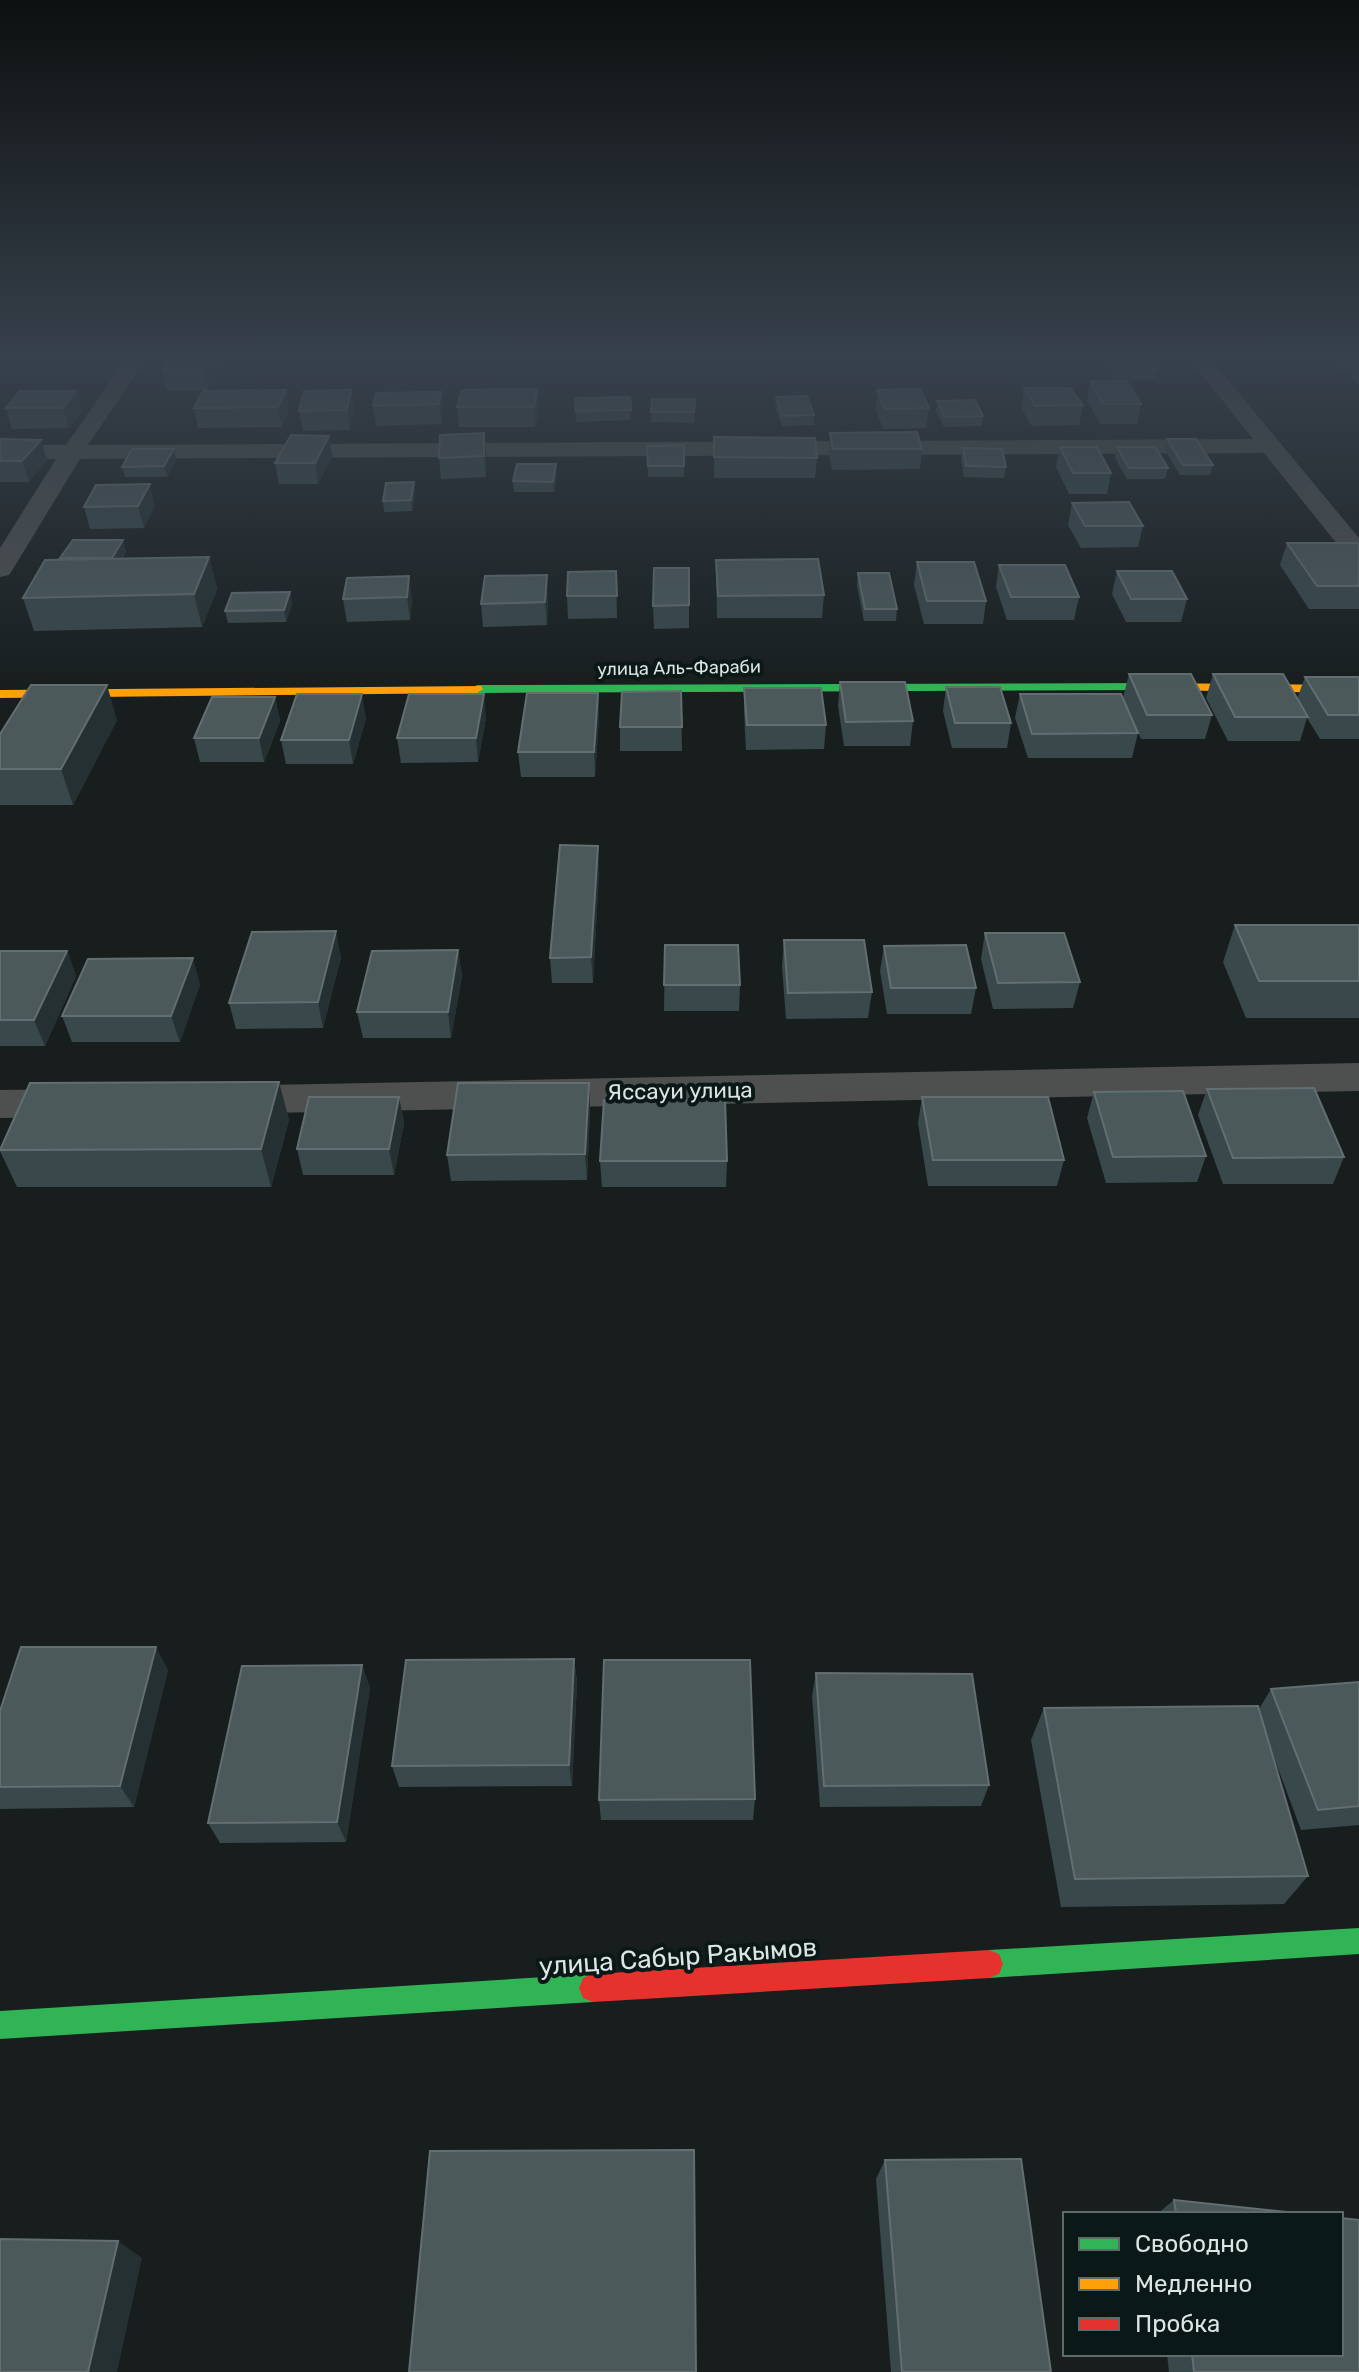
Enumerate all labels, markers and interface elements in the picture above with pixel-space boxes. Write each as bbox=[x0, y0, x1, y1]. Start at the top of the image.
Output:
street label: улица Аль-Фараби bbox=[597, 656, 761, 680]
street label: Яссауи улица bbox=[607, 1076, 753, 1106]
street label: улица Сабыр Ракымов bbox=[538, 1932, 818, 1982]
legend bbox=[1063, 2212, 1343, 2356]
text: Свободно bbox=[1135, 2230, 1249, 2258]
text: Медленно bbox=[1135, 2270, 1252, 2298]
text: Пробка bbox=[1135, 2310, 1220, 2338]

